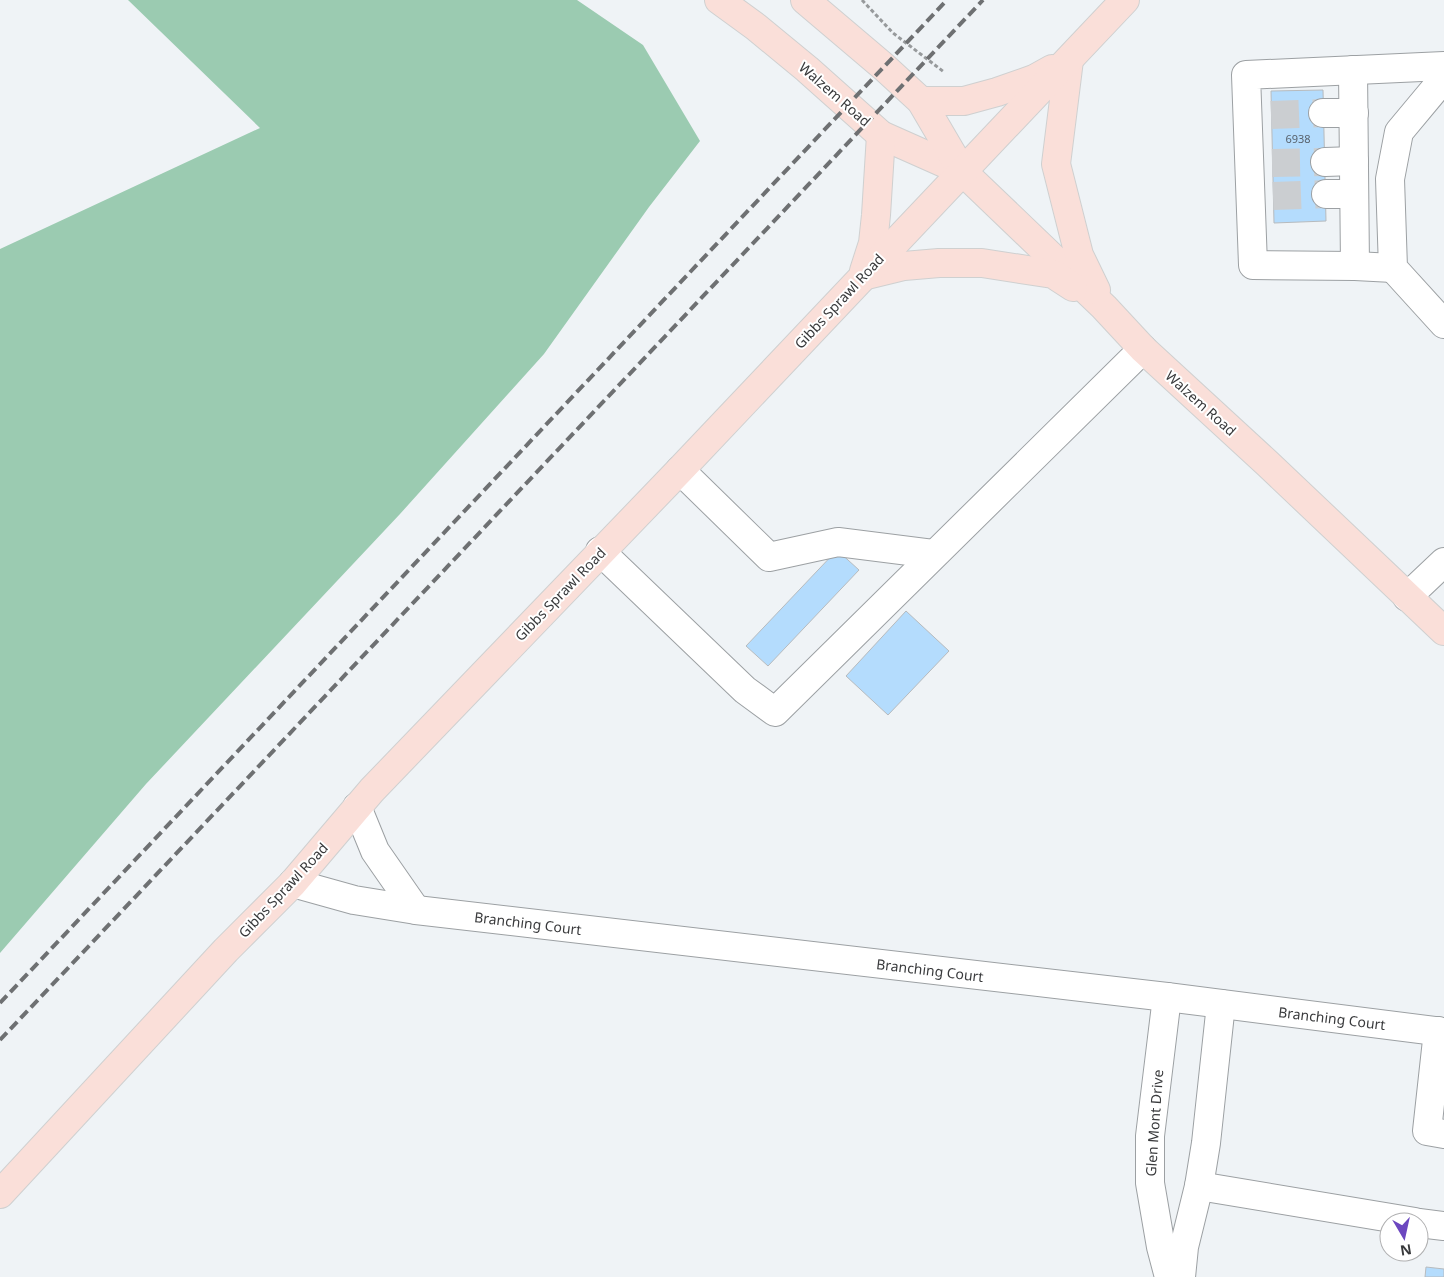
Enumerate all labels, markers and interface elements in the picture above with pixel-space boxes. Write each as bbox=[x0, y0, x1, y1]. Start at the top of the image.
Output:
street label: Walzem Road bbox=[795, 58, 875, 130]
house number: 6938 bbox=[1285, 131, 1311, 146]
street label: Gibbs Sprawl Road bbox=[790, 250, 888, 352]
street label: Walzem Road bbox=[1162, 366, 1240, 440]
street label: Gibbs Sprawl Road bbox=[510, 543, 610, 645]
street label: Gibbs Sprawl Road bbox=[234, 839, 332, 941]
street label: Branching Court bbox=[473, 907, 583, 939]
street label: Branching Court bbox=[875, 954, 985, 986]
street label: Branching Court bbox=[1277, 1002, 1387, 1034]
street label: Glen Mont Drive bbox=[1141, 1069, 1167, 1177]
north arrow bbox=[1379, 1212, 1429, 1262]
text: N bbox=[1399, 1240, 1413, 1261]

